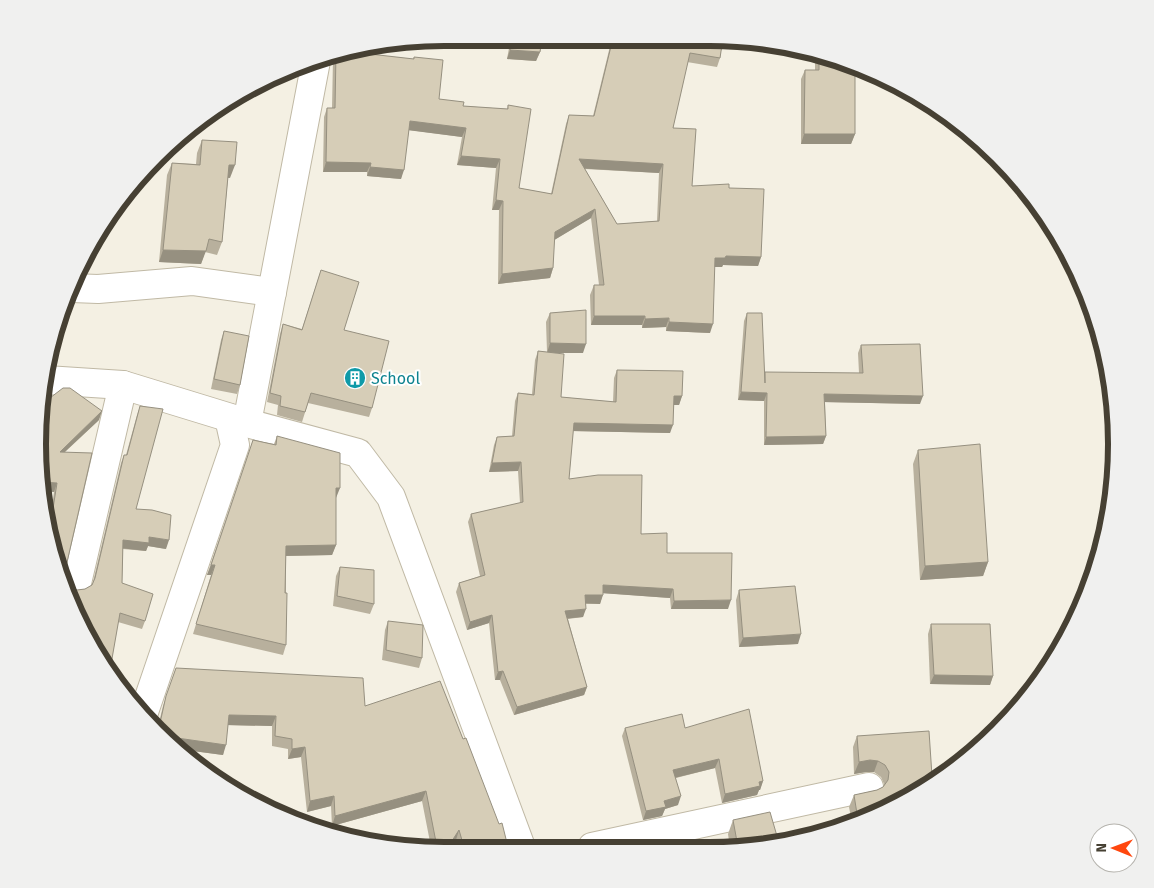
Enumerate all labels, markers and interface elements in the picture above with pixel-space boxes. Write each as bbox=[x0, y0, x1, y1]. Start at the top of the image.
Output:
building icon: School bbox=[343, 366, 367, 390]
place label: School bbox=[371, 369, 420, 388]
north arrow bbox=[1089, 823, 1139, 873]
text: N bbox=[1093, 843, 1110, 853]

